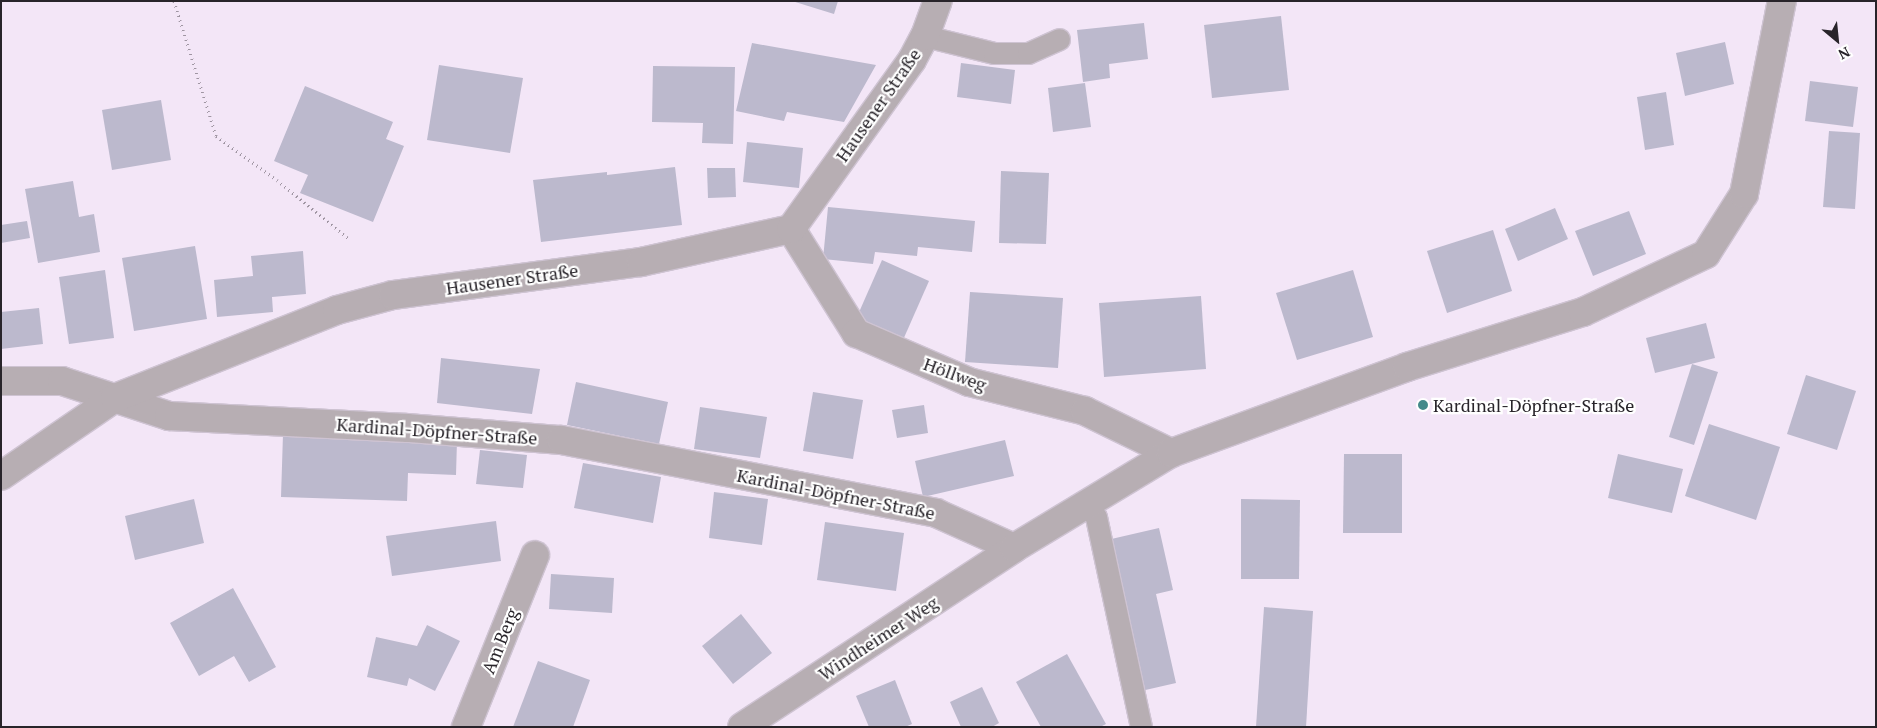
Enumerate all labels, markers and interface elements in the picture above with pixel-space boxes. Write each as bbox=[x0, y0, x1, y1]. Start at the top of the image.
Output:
north arrow bbox=[1812, 15, 1862, 65]
text: N bbox=[1835, 43, 1853, 65]
street label: Hausener Straße bbox=[831, 44, 925, 166]
street label: Hausener Straße bbox=[445, 259, 579, 299]
street label: Höllweg bbox=[921, 353, 989, 395]
place label: Kardinal-Döpfner-Straße bbox=[1433, 394, 1634, 416]
marker: Kardinal-Döpfner-Straße bbox=[1417, 399, 1429, 411]
street label: Kardinal-Döpfner-Straße bbox=[336, 413, 538, 449]
street label: Kardinal-Döpfner-Straße bbox=[735, 464, 937, 524]
street label: Windheimer Weg bbox=[814, 591, 942, 685]
street label: Am Berg bbox=[477, 605, 523, 677]

